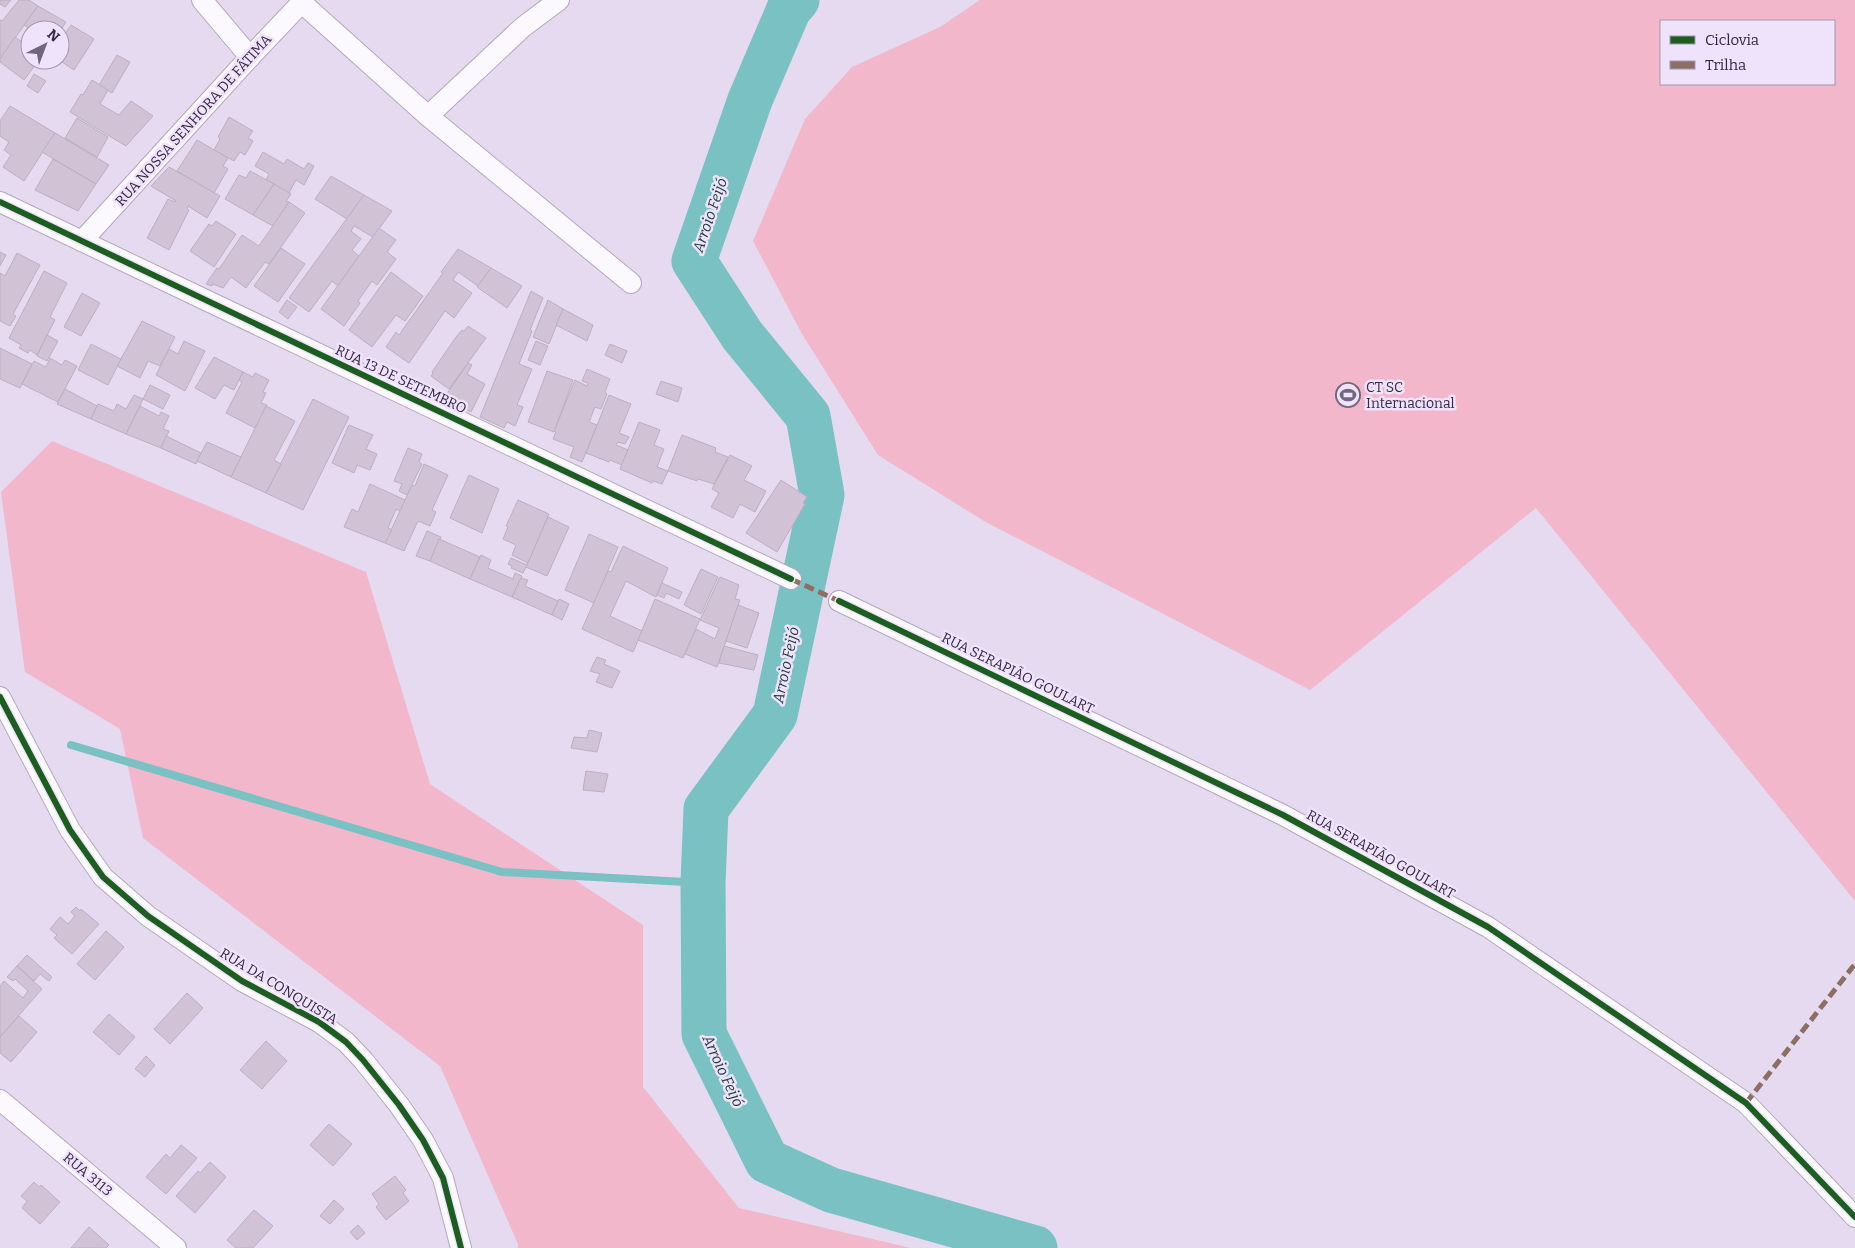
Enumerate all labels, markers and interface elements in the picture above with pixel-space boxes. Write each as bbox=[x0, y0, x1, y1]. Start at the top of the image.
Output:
north arrow bbox=[20, 20, 70, 70]
legend bbox=[1660, 20, 1835, 85]
text: N bbox=[44, 26, 63, 46]
street label: RUA NOSSA SENHORA DE FÁTIMA bbox=[111, 30, 275, 210]
text: Ciclovia bbox=[1705, 31, 1759, 49]
text: Trilha bbox=[1705, 56, 1746, 74]
water label: Arroio Feijó bbox=[689, 175, 731, 255]
street label: RUA 13 DE SETEMBRO bbox=[332, 342, 469, 417]
place label: CT SC Internacional bbox=[1366, 379, 1455, 412]
sports icon: CT SC Internacional bbox=[1335, 382, 1361, 408]
water label: Arroio Feijó bbox=[769, 625, 803, 706]
street label: RUA SERAPIÃO GOULART bbox=[939, 629, 1097, 718]
street label: RUA SERAPIÃO GOULART bbox=[1303, 806, 1458, 902]
street label: RUA DA CONQUISTA bbox=[217, 944, 341, 1028]
water label: Arroio Feijó bbox=[698, 1031, 748, 1110]
street label: RUA 3113 bbox=[60, 1149, 116, 1200]

